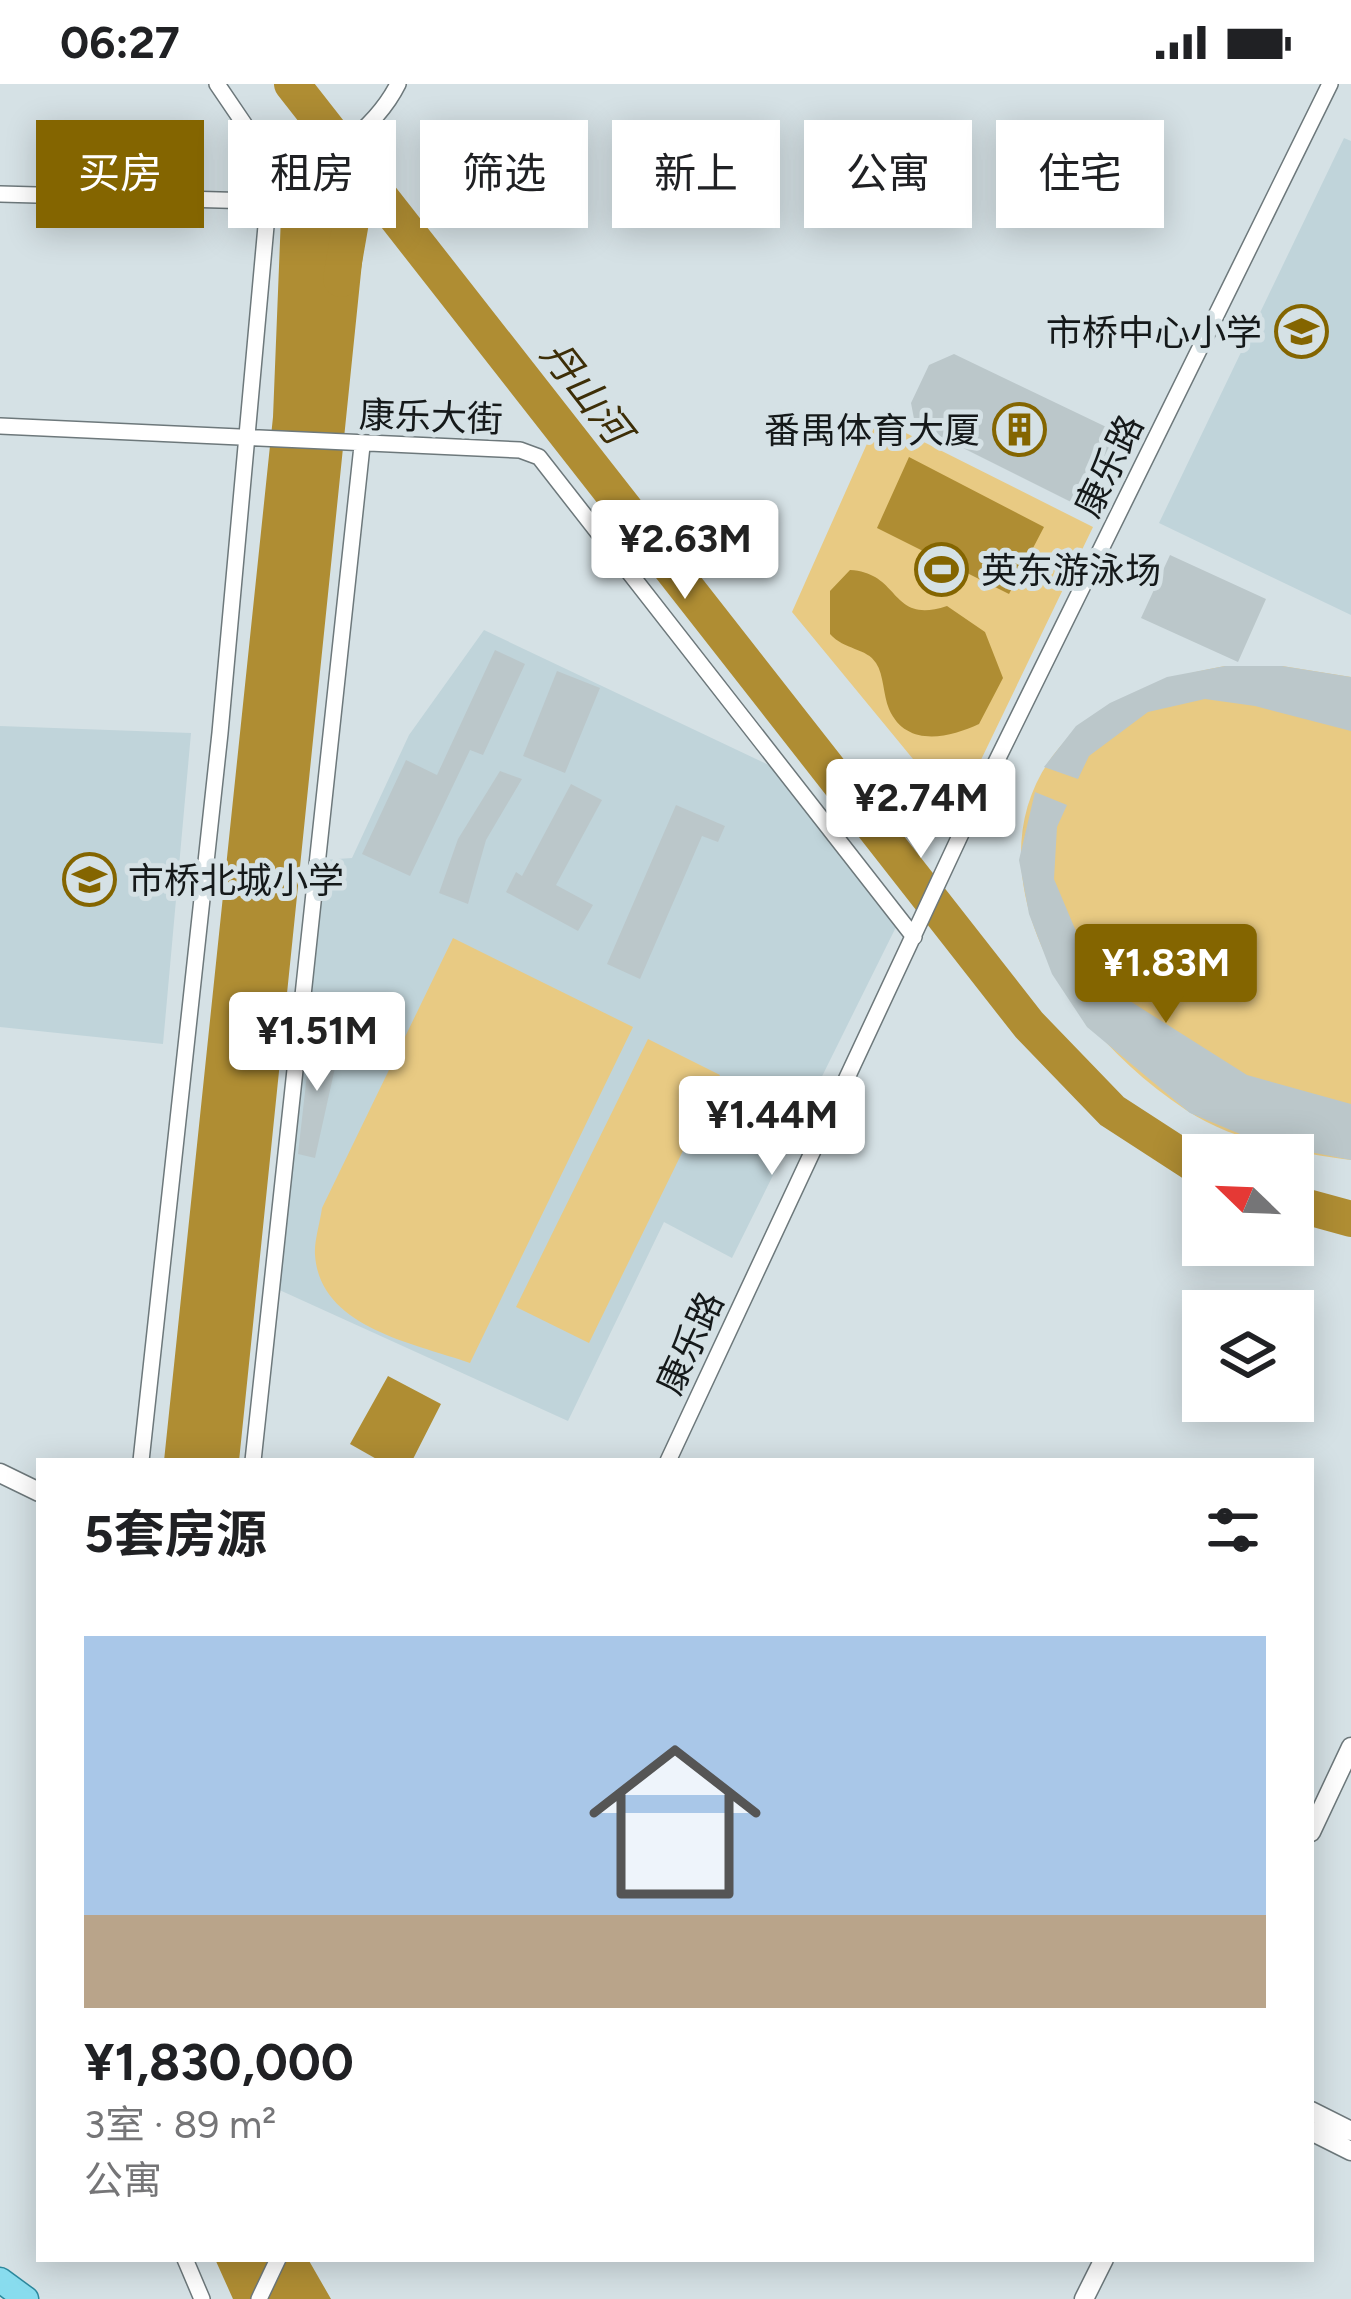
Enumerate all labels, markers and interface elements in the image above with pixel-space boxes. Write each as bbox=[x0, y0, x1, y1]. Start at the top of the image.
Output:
text: 06:27 bbox=[60, 15, 180, 69]
chip: 买房 bbox=[36, 120, 204, 228]
chip: 租房 bbox=[228, 120, 396, 228]
chip: 筛选 bbox=[420, 120, 588, 228]
chip: 新上 bbox=[612, 120, 780, 228]
chip: 公寓 bbox=[804, 120, 972, 228]
chip: 住宅 bbox=[996, 120, 1164, 228]
school or university icon: 市桥中心小学 bbox=[1273, 304, 1329, 360]
place label: 市桥中心小学 bbox=[1046, 311, 1262, 354]
water label: 丹山河 bbox=[531, 331, 645, 458]
street label: 康乐大街 bbox=[358, 393, 504, 441]
building icon: 番禺体育大厦 bbox=[991, 402, 1047, 458]
street label: 康乐路 bbox=[1066, 408, 1152, 524]
place label: 番禺体育大厦 bbox=[764, 409, 980, 452]
pin: ¥2.63M bbox=[587, 500, 783, 602]
text: ¥2.63M bbox=[618, 515, 752, 562]
sports icon: 英东游泳场 bbox=[914, 542, 970, 598]
place label: 英东游泳场 bbox=[981, 549, 1161, 592]
pin: ¥2.74M bbox=[823, 759, 1019, 861]
text: ¥2.74M bbox=[853, 774, 989, 821]
school or university icon: 市桥北城小学 bbox=[61, 852, 117, 908]
place label: 市桥北城小学 bbox=[128, 859, 344, 902]
pin: ¥1.83M bbox=[1068, 924, 1264, 1026]
text: ¥1.83M bbox=[1102, 939, 1230, 986]
pin: ¥1.51M bbox=[219, 992, 415, 1094]
text: ¥1.51M bbox=[256, 1007, 378, 1054]
pin: ¥1.44M bbox=[674, 1076, 870, 1178]
text: ¥1.44M bbox=[706, 1091, 838, 1138]
north arrow bbox=[1182, 1134, 1314, 1266]
map controls bbox=[1182, 1134, 1314, 1422]
street label: 康乐路 bbox=[648, 1285, 732, 1401]
button: layers bbox=[1182, 1290, 1314, 1422]
icon: filters bbox=[1200, 1497, 1266, 1563]
text: 5套房源 bbox=[84, 1504, 267, 1565]
icon: home bbox=[567, 1714, 783, 1930]
text: ¥1,830,000 bbox=[84, 2032, 354, 2093]
text: 3室 · 89 m² bbox=[84, 2101, 276, 2148]
text: 公寓 bbox=[84, 2157, 162, 2204]

